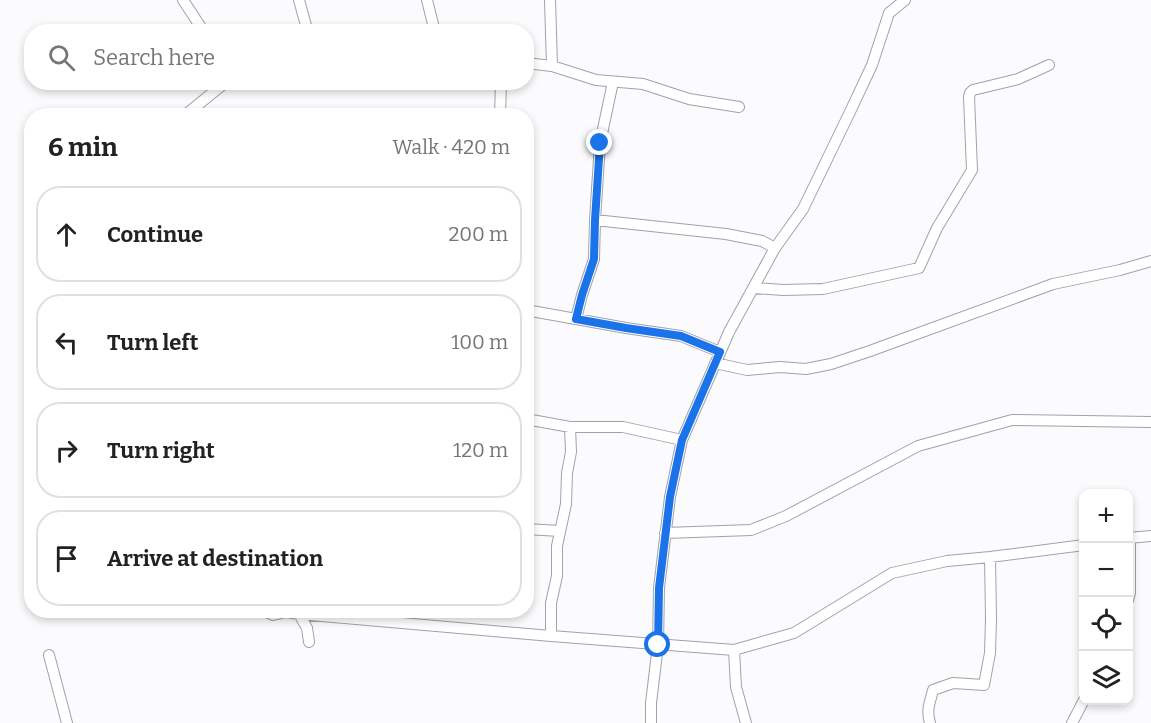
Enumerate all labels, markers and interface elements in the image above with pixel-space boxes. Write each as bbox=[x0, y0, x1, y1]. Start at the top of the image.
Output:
search box bbox=[24, 24, 534, 90]
icon: search bbox=[45, 41, 78, 74]
text: Search here bbox=[93, 44, 215, 71]
route end bbox=[586, 129, 612, 155]
text: 6 min bbox=[48, 132, 118, 163]
text: Walk · 420 m bbox=[392, 135, 510, 159]
icon: ahead bbox=[50, 218, 83, 251]
text: Continue bbox=[107, 221, 203, 248]
text: 200 m bbox=[448, 222, 508, 246]
icon: left bbox=[50, 326, 83, 359]
text: Turn left bbox=[107, 329, 199, 356]
text: 100 m bbox=[451, 330, 508, 354]
icon: right bbox=[50, 434, 83, 467]
text: Turn right bbox=[107, 437, 215, 464]
text: 120 m bbox=[453, 438, 508, 462]
map controls bbox=[1079, 489, 1133, 705]
button: + bbox=[1079, 489, 1133, 543]
icon: arrive bbox=[50, 542, 83, 575]
button: − bbox=[1079, 543, 1133, 597]
text: Arrive at destination bbox=[107, 545, 323, 572]
button: locate bbox=[1079, 597, 1133, 651]
route start bbox=[644, 631, 670, 657]
button: layers bbox=[1079, 651, 1133, 705]

